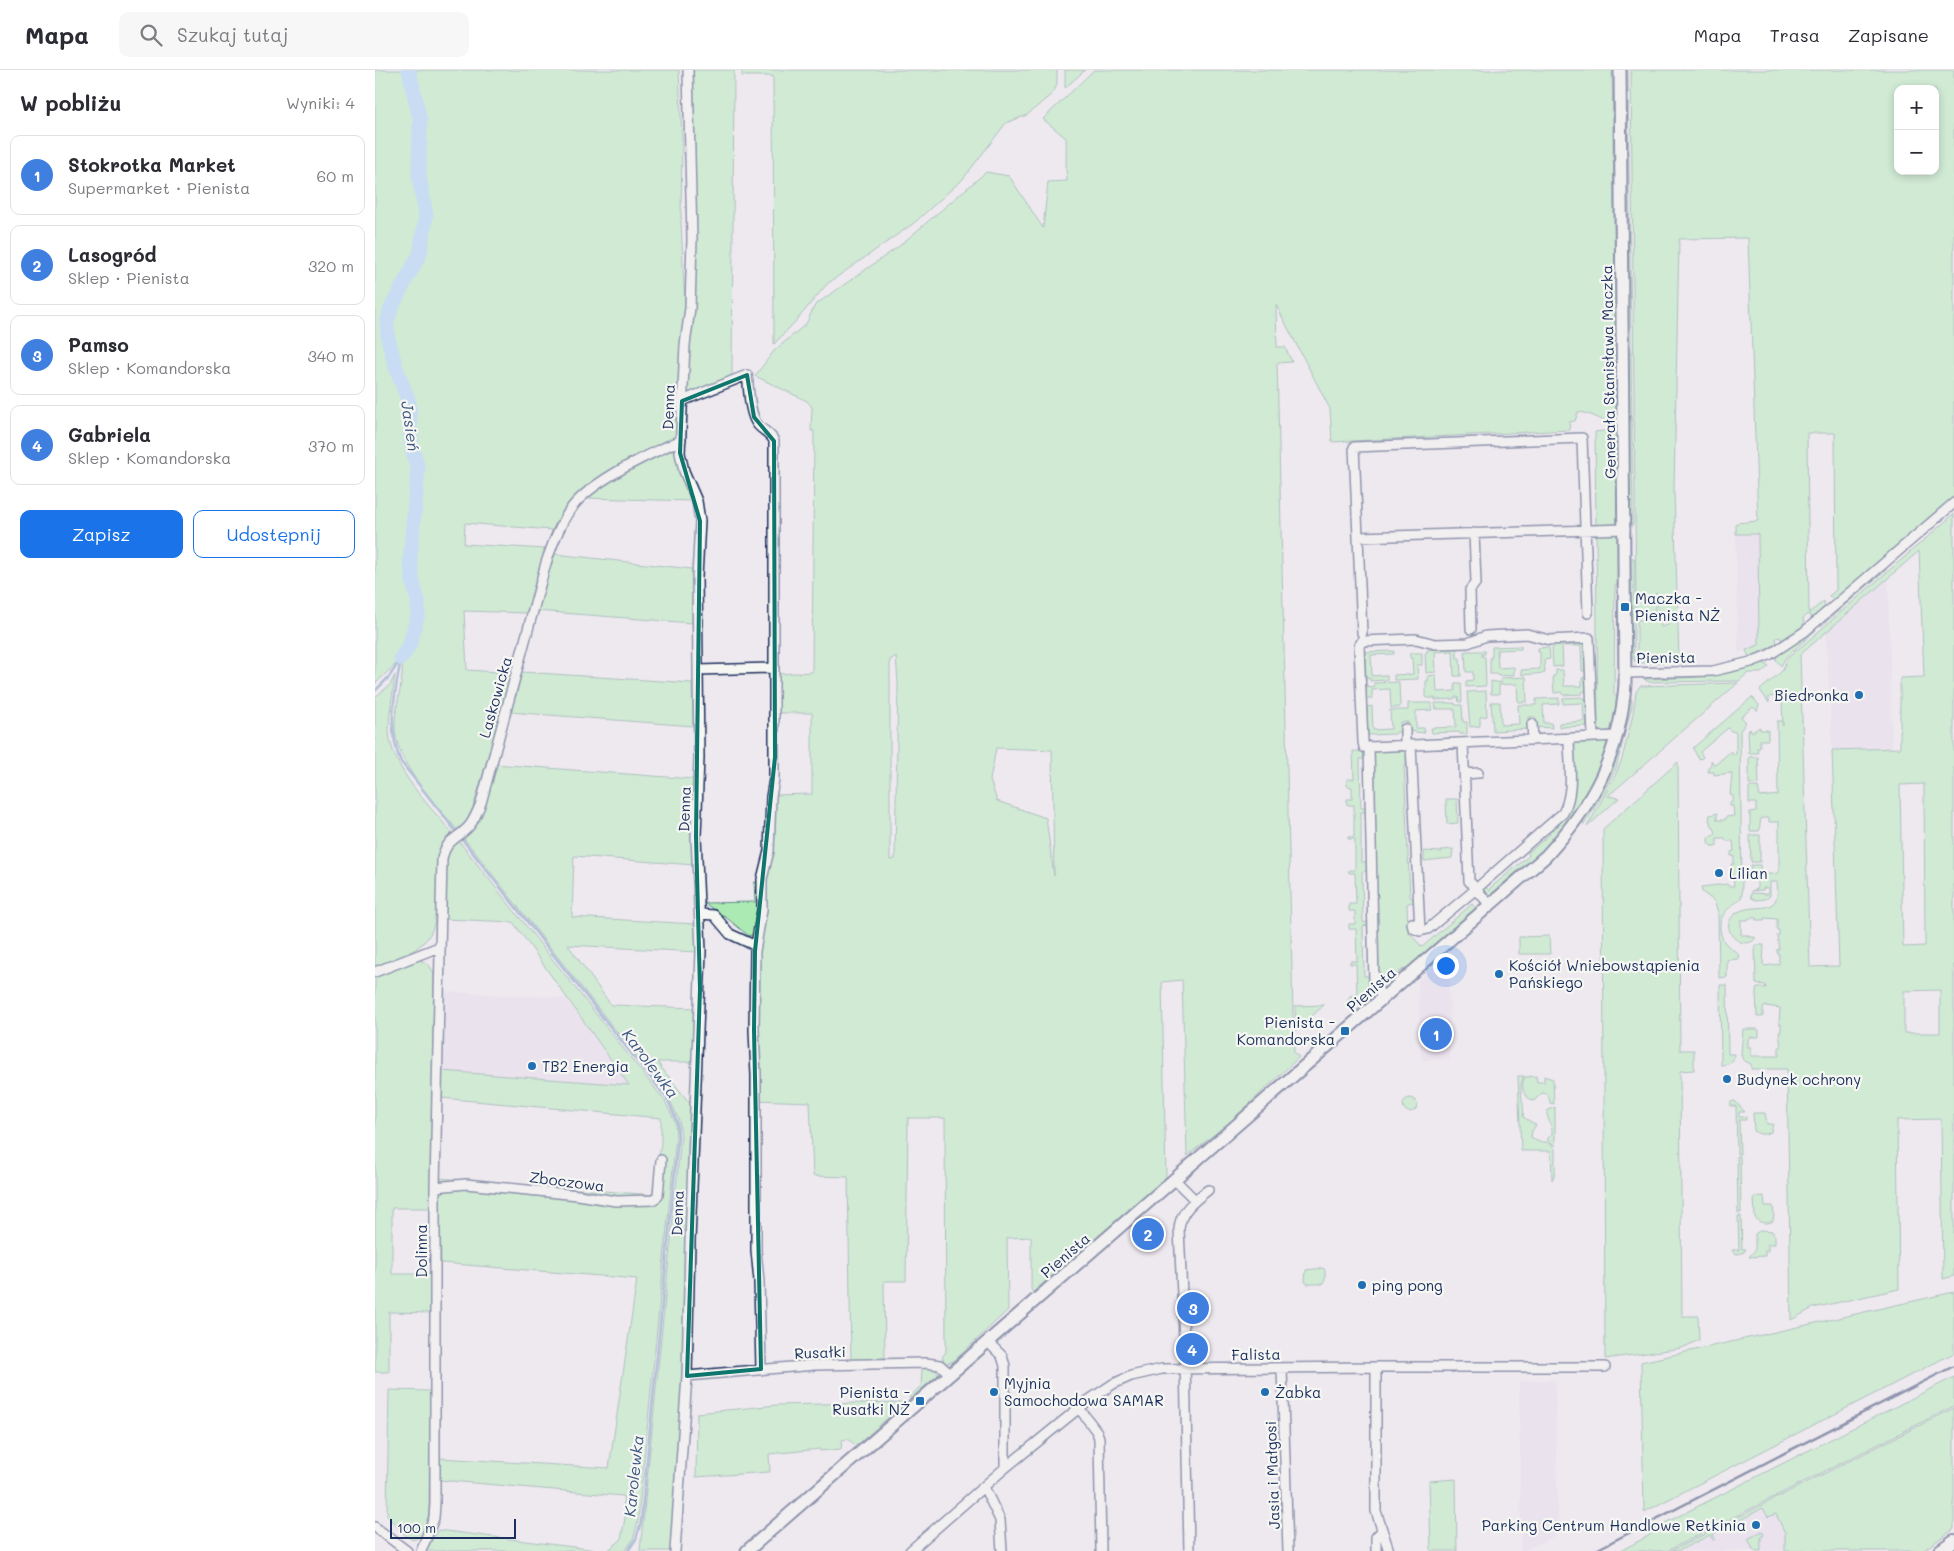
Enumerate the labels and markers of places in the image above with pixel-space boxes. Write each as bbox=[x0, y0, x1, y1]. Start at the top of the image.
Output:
place label: Maczka - Pienista NŻ bbox=[1635, 588, 1720, 625]
marker: Maczka - Pienista NŻ bbox=[1619, 601, 1631, 613]
place label: Biedronka bbox=[1774, 685, 1849, 705]
marker: Biedronka bbox=[1853, 689, 1865, 701]
place label: Lilian bbox=[1729, 863, 1768, 883]
marker: Lilian bbox=[1713, 867, 1725, 879]
place label: Kościół Wniebowstąpienia Pańskiego bbox=[1509, 955, 1700, 992]
marker: Kościół Wniebowstąpienia Pańskiego bbox=[1493, 968, 1505, 980]
place label: Pienista - Komandorska bbox=[1237, 1012, 1335, 1049]
pin: 1 bbox=[1420, 1015, 1452, 1053]
marker: Pienista - Komandorska bbox=[1339, 1025, 1351, 1037]
place label: TB2 Energia bbox=[542, 1056, 629, 1076]
marker: TB2 Energia bbox=[526, 1060, 538, 1072]
place label: Budynek ochrony bbox=[1737, 1069, 1861, 1089]
marker: Budynek ochrony bbox=[1721, 1073, 1733, 1085]
pin: 2 bbox=[1132, 1215, 1164, 1253]
place label: ping pong bbox=[1372, 1275, 1443, 1295]
marker: ping pong bbox=[1356, 1279, 1368, 1291]
pin: 3 bbox=[1177, 1289, 1209, 1327]
pin: 4 bbox=[1176, 1330, 1208, 1368]
place label: Myjnia Samochodowa SAMAR bbox=[1004, 1373, 1164, 1410]
place label: Pienista - Rusałki NŻ bbox=[832, 1382, 910, 1419]
place label: Żabka bbox=[1275, 1382, 1321, 1402]
marker: Myjnia Samochodowa SAMAR bbox=[988, 1386, 1000, 1398]
marker: Żabka bbox=[1259, 1386, 1271, 1398]
marker: Pienista - Rusałki NŻ bbox=[914, 1395, 926, 1407]
place label: Parking Centrum Handlowe Retkinia bbox=[1482, 1515, 1746, 1535]
marker: Parking Centrum Handlowe Retkinia bbox=[1750, 1519, 1762, 1531]

